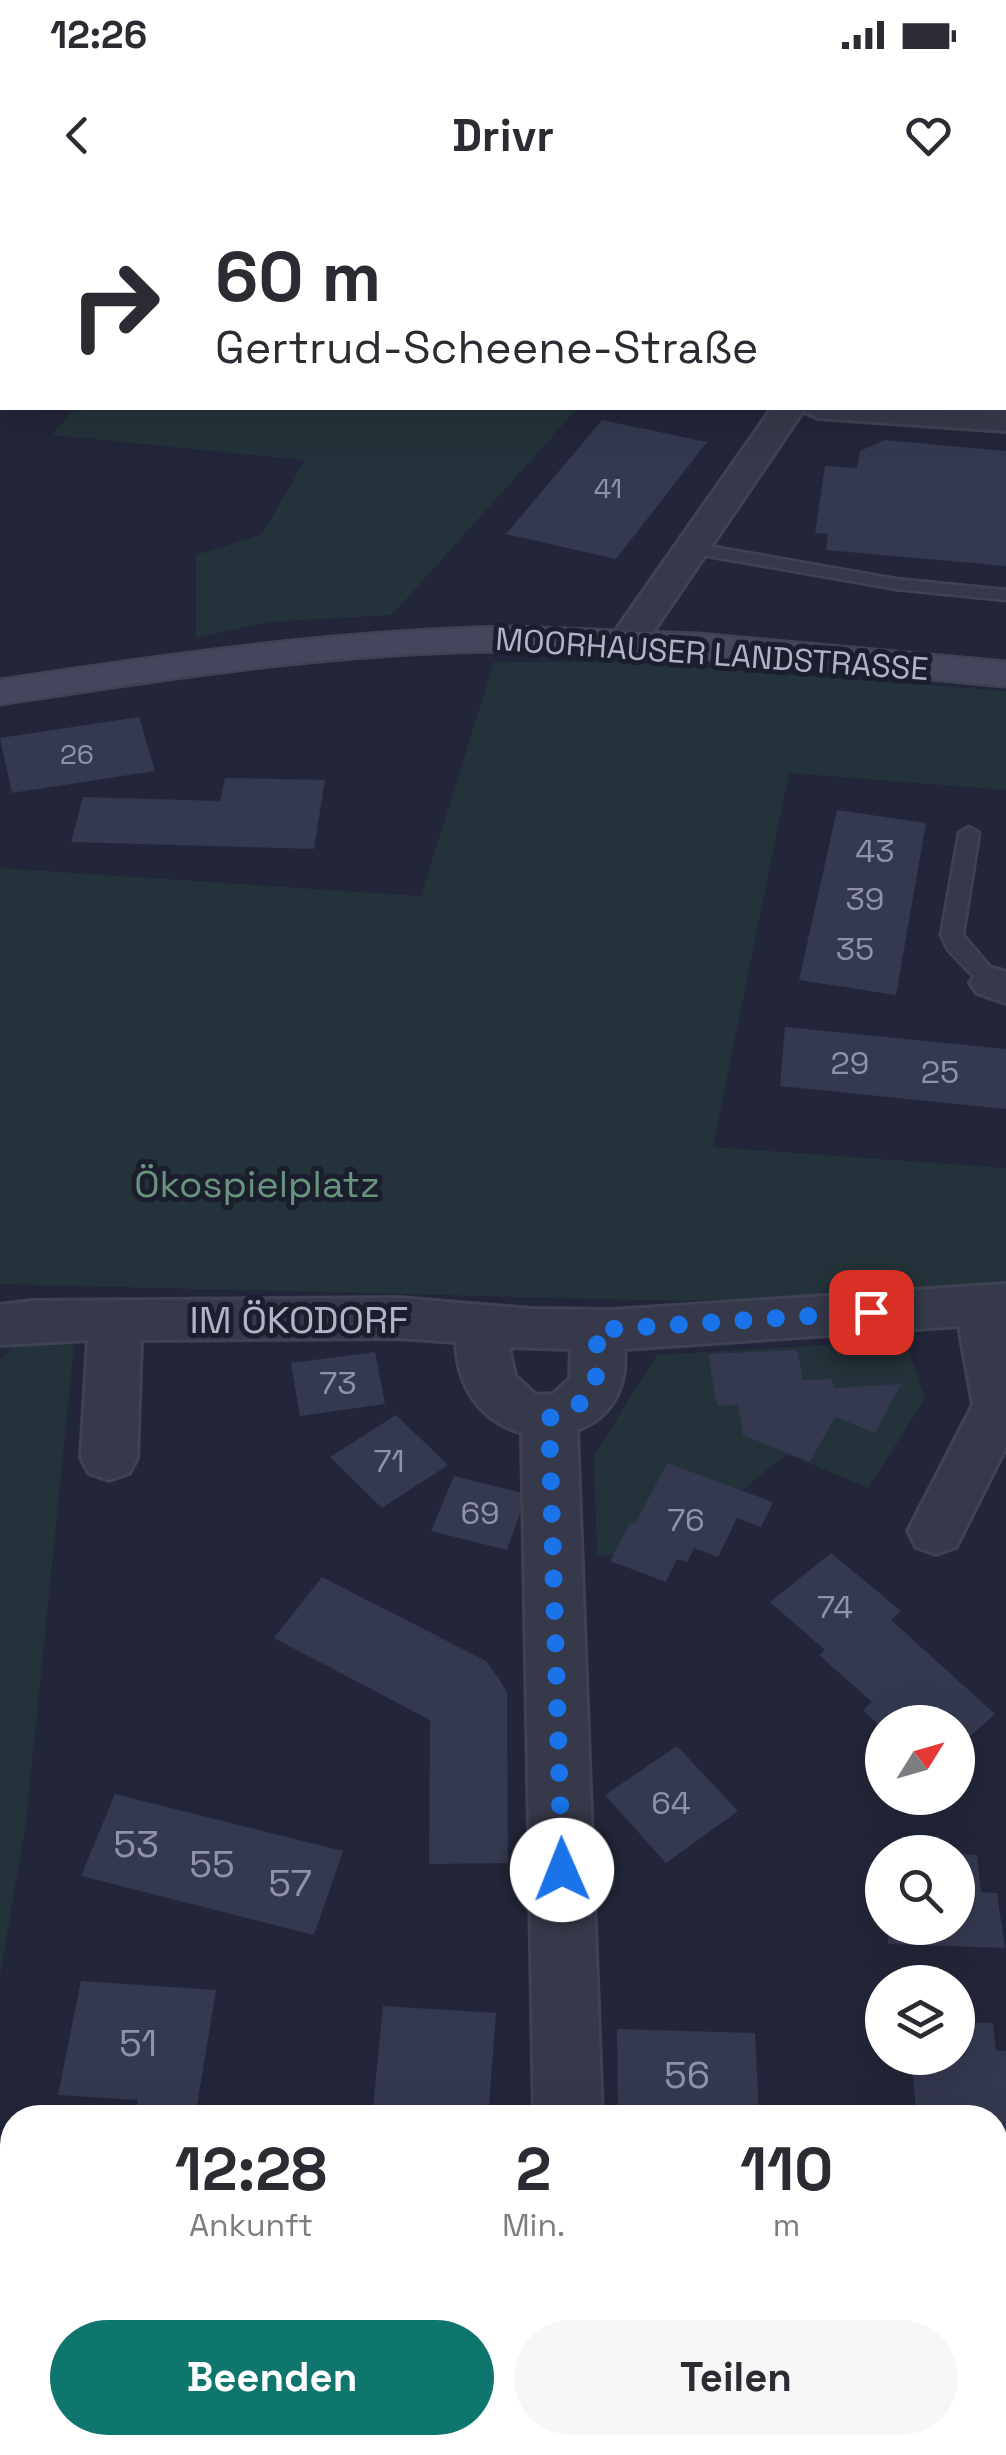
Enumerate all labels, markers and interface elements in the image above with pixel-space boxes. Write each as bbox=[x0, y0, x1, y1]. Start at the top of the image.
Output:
text: 12:26 bbox=[50, 11, 147, 59]
text: Drivr bbox=[452, 107, 554, 164]
icon: back bbox=[50, 108, 105, 163]
icon: heart bbox=[901, 108, 956, 163]
text: 60 m bbox=[215, 232, 381, 321]
icon: right bbox=[50, 240, 180, 370]
text: Gertrud-Scheene-Straße bbox=[215, 319, 758, 376]
house number: 41 bbox=[594, 470, 622, 506]
street label: MOORHAUSER LANDSTRASSE bbox=[494, 619, 930, 689]
house number: 26 bbox=[60, 736, 94, 772]
house number: 43 bbox=[855, 831, 895, 871]
house number: 39 bbox=[846, 879, 884, 919]
house number: 35 bbox=[836, 929, 874, 969]
house number: 29 bbox=[831, 1043, 869, 1083]
house number: 25 bbox=[921, 1052, 959, 1092]
park label: Ökospielplatz bbox=[134, 1160, 380, 1208]
pin bbox=[829, 1270, 914, 1355]
icon: arrive bbox=[844, 1285, 899, 1340]
street label: IM ÖKODORF bbox=[190, 1296, 408, 1344]
house number: 73 bbox=[319, 1363, 357, 1403]
house number: 71 bbox=[373, 1441, 405, 1481]
house number: 69 bbox=[460, 1493, 500, 1533]
house number: 76 bbox=[667, 1500, 705, 1540]
house number: 74 bbox=[817, 1587, 853, 1627]
north arrow bbox=[865, 1705, 975, 1815]
map controls bbox=[865, 1705, 975, 2075]
house number: 64 bbox=[651, 1783, 691, 1823]
position arrow bbox=[510, 1818, 614, 1922]
house number: 53 bbox=[113, 1820, 159, 1868]
button: search bbox=[865, 1835, 975, 1945]
house number: 55 bbox=[189, 1840, 235, 1888]
house number: 57 bbox=[268, 1859, 312, 1907]
button: layers bbox=[865, 1965, 975, 2075]
house number: 51 bbox=[119, 2019, 157, 2067]
house number: 56 bbox=[664, 2051, 710, 2099]
text: 12:28 bbox=[175, 2131, 327, 2208]
text: 2 bbox=[516, 2131, 551, 2208]
text: 110 bbox=[740, 2131, 833, 2208]
text: Ankunft bbox=[189, 2205, 313, 2245]
text: Min. bbox=[502, 2205, 565, 2245]
text: m bbox=[773, 2205, 800, 2245]
button: Beenden bbox=[50, 2320, 494, 2435]
button: Teilen bbox=[514, 2320, 958, 2435]

